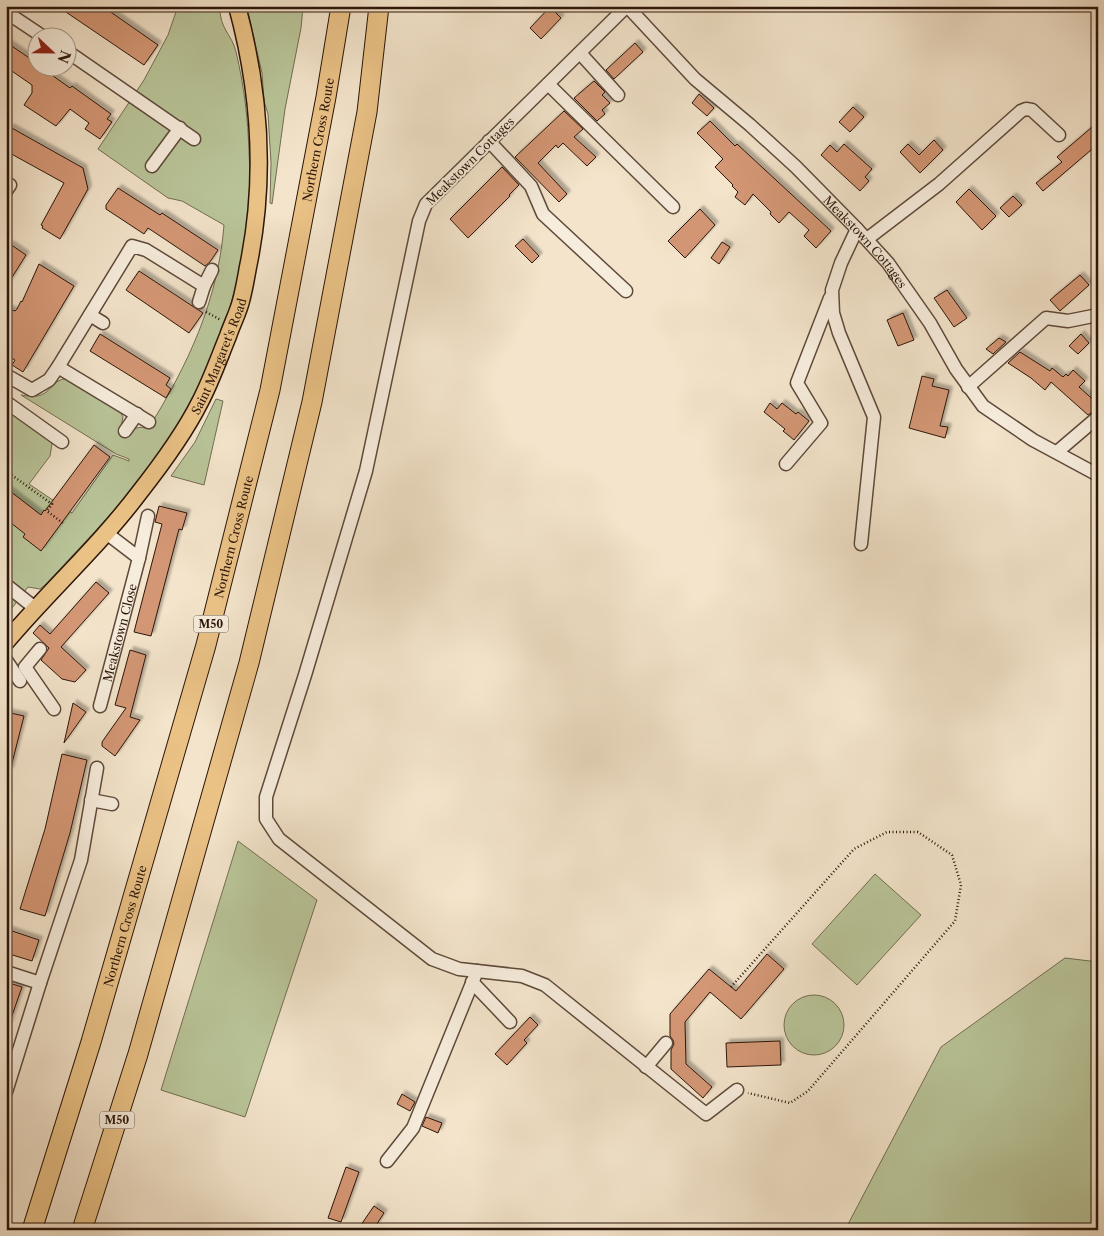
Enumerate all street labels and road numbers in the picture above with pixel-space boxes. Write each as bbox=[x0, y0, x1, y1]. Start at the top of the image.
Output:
street label: Northern Cross Route bbox=[299, 76, 337, 203]
street label: Meakstown Cottages bbox=[423, 114, 517, 208]
street label: Meakstown Cottages bbox=[821, 192, 911, 291]
street label: Saint Margaret's Road bbox=[187, 296, 249, 417]
street label: Northern Cross Route bbox=[211, 474, 256, 600]
street label: Meakstown Close bbox=[99, 581, 140, 683]
road number: M50 bbox=[194, 616, 228, 632]
street label: Northern Cross Route bbox=[100, 863, 149, 988]
road number: M50 bbox=[100, 1112, 134, 1128]

